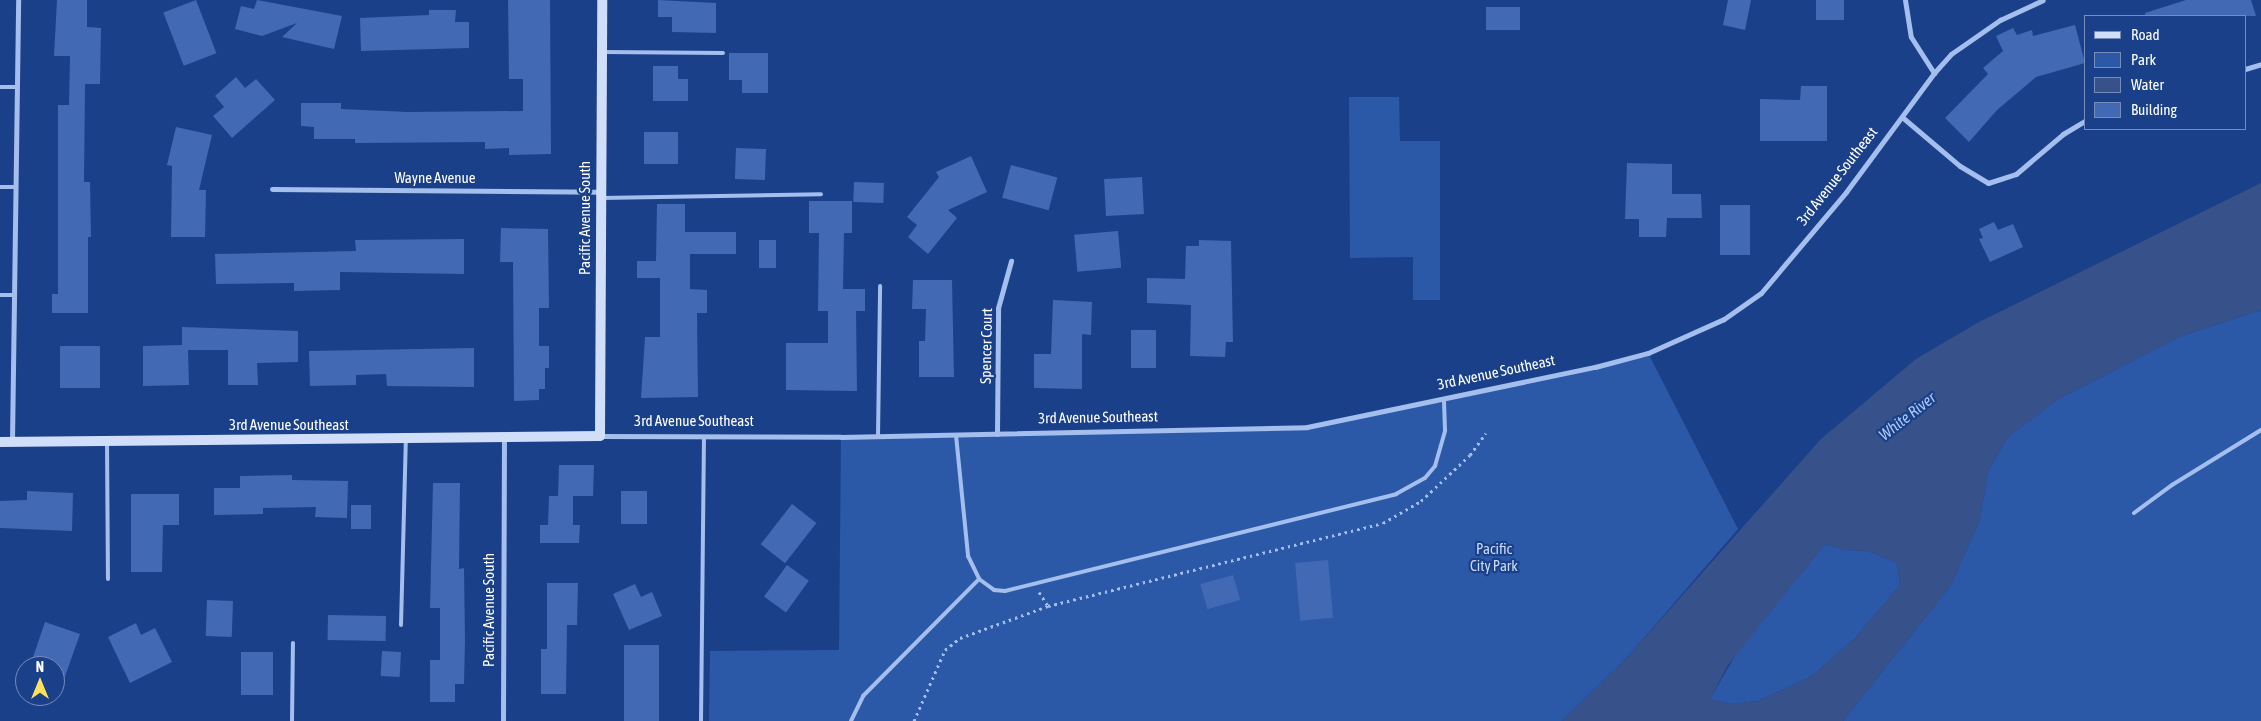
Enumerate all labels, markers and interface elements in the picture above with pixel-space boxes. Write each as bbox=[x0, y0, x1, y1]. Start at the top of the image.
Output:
legend bbox=[2084, 15, 2246, 130]
text: Road bbox=[2131, 26, 2160, 43]
text: Park bbox=[2131, 51, 2156, 68]
text: Water bbox=[2131, 76, 2164, 93]
text: Building bbox=[2131, 101, 2177, 118]
street label: 3rd Avenue Southeast bbox=[1793, 123, 1881, 229]
street label: Pacific Avenue South bbox=[576, 161, 594, 275]
street label: Wayne Avenue bbox=[394, 169, 476, 187]
street label: Spencer Court bbox=[976, 308, 996, 384]
street label: 3rd Avenue Southeast bbox=[1436, 351, 1556, 393]
water label: White River bbox=[1875, 388, 1939, 444]
street label: 3rd Avenue Southeast bbox=[1038, 407, 1158, 427]
street label: 3rd Avenue Southeast bbox=[634, 412, 754, 430]
street label: 3rd Avenue Southeast bbox=[229, 416, 349, 434]
park label: Pacific City Park bbox=[1470, 539, 1518, 574]
street label: Pacific Avenue South bbox=[480, 553, 498, 667]
north arrow bbox=[15, 656, 65, 706]
text: N bbox=[36, 659, 44, 675]

